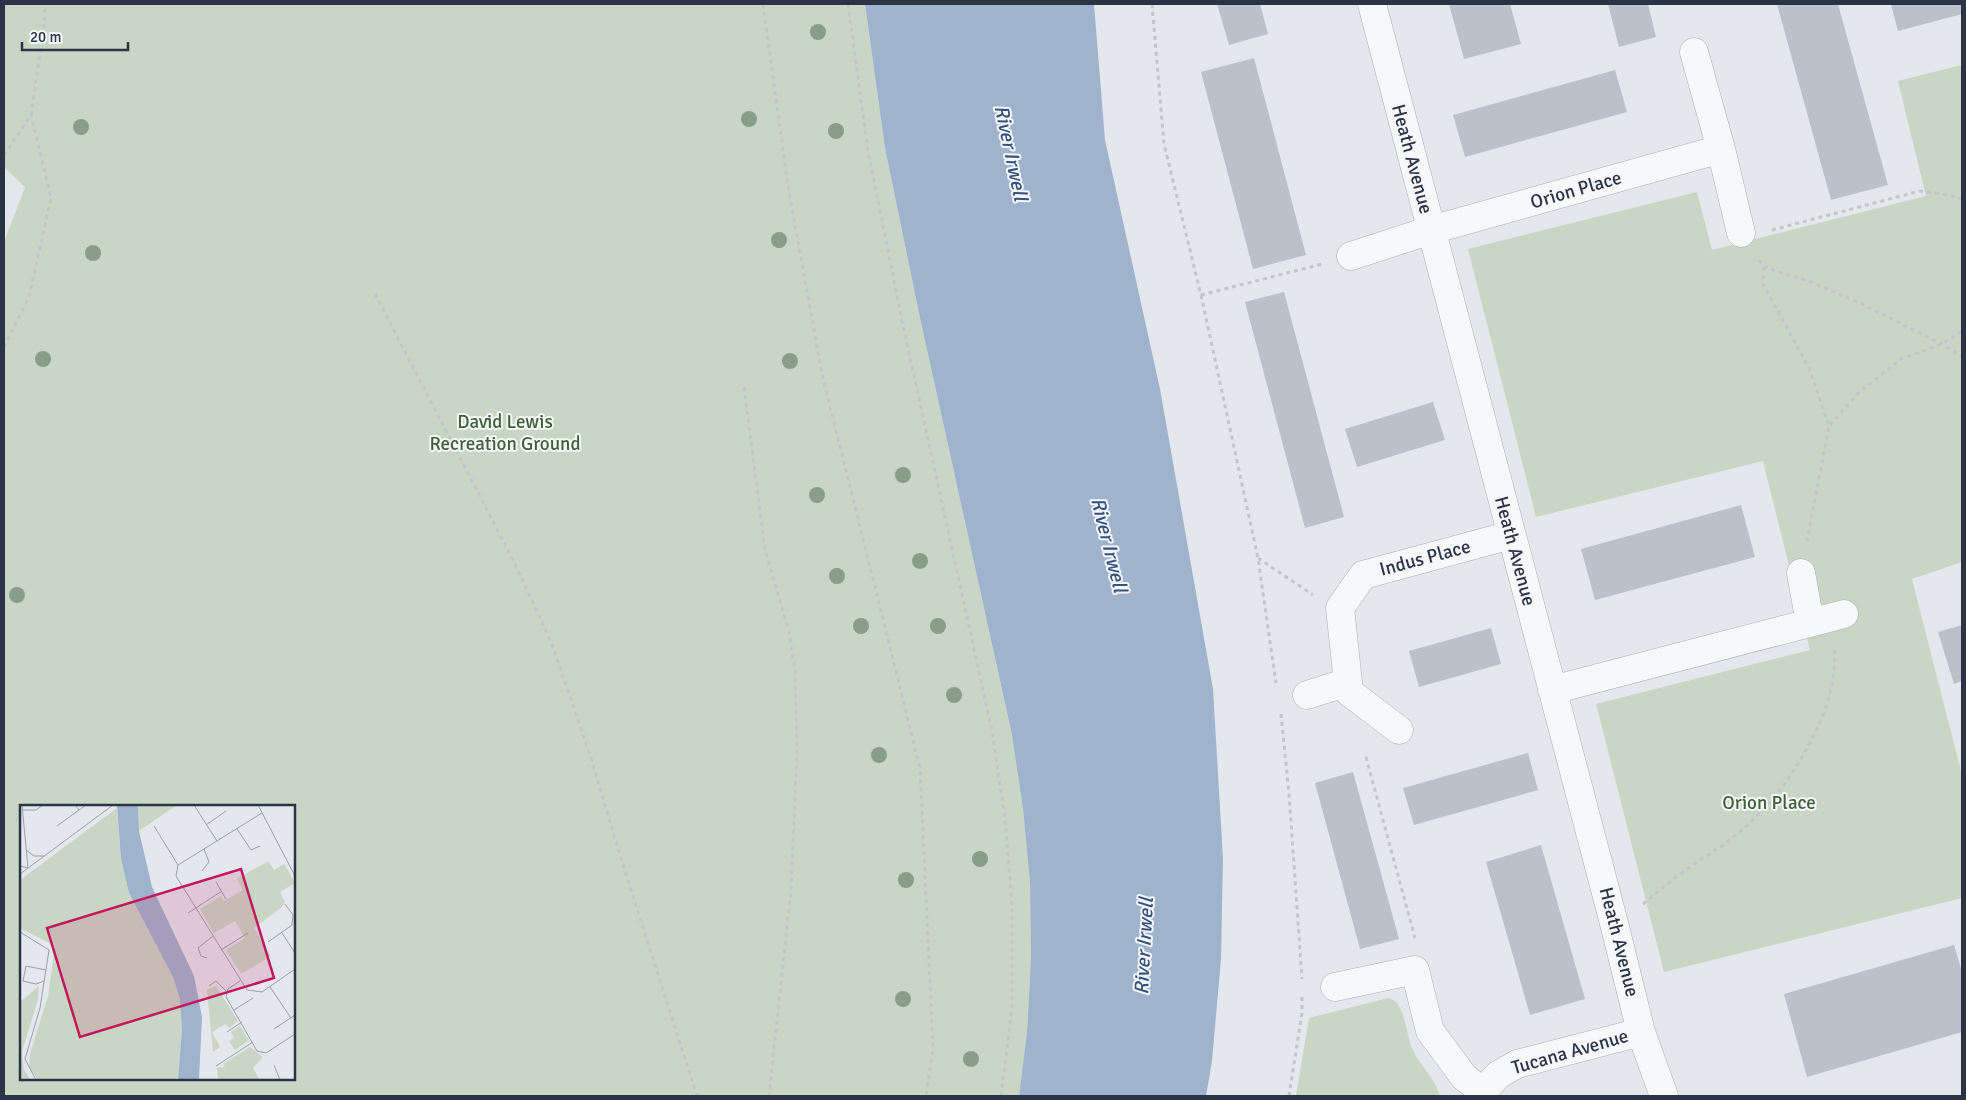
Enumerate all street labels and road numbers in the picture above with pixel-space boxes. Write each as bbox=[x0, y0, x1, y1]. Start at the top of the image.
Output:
street label: Heath Avenue bbox=[1386, 102, 1438, 216]
street label: Orion Place bbox=[1528, 166, 1624, 214]
street label: Heath Avenue bbox=[1489, 494, 1541, 608]
street label: Indus Place bbox=[1377, 534, 1473, 582]
street label: Heath Avenue bbox=[1594, 885, 1644, 999]
street label: Tucana Avenue bbox=[1509, 1024, 1631, 1080]

